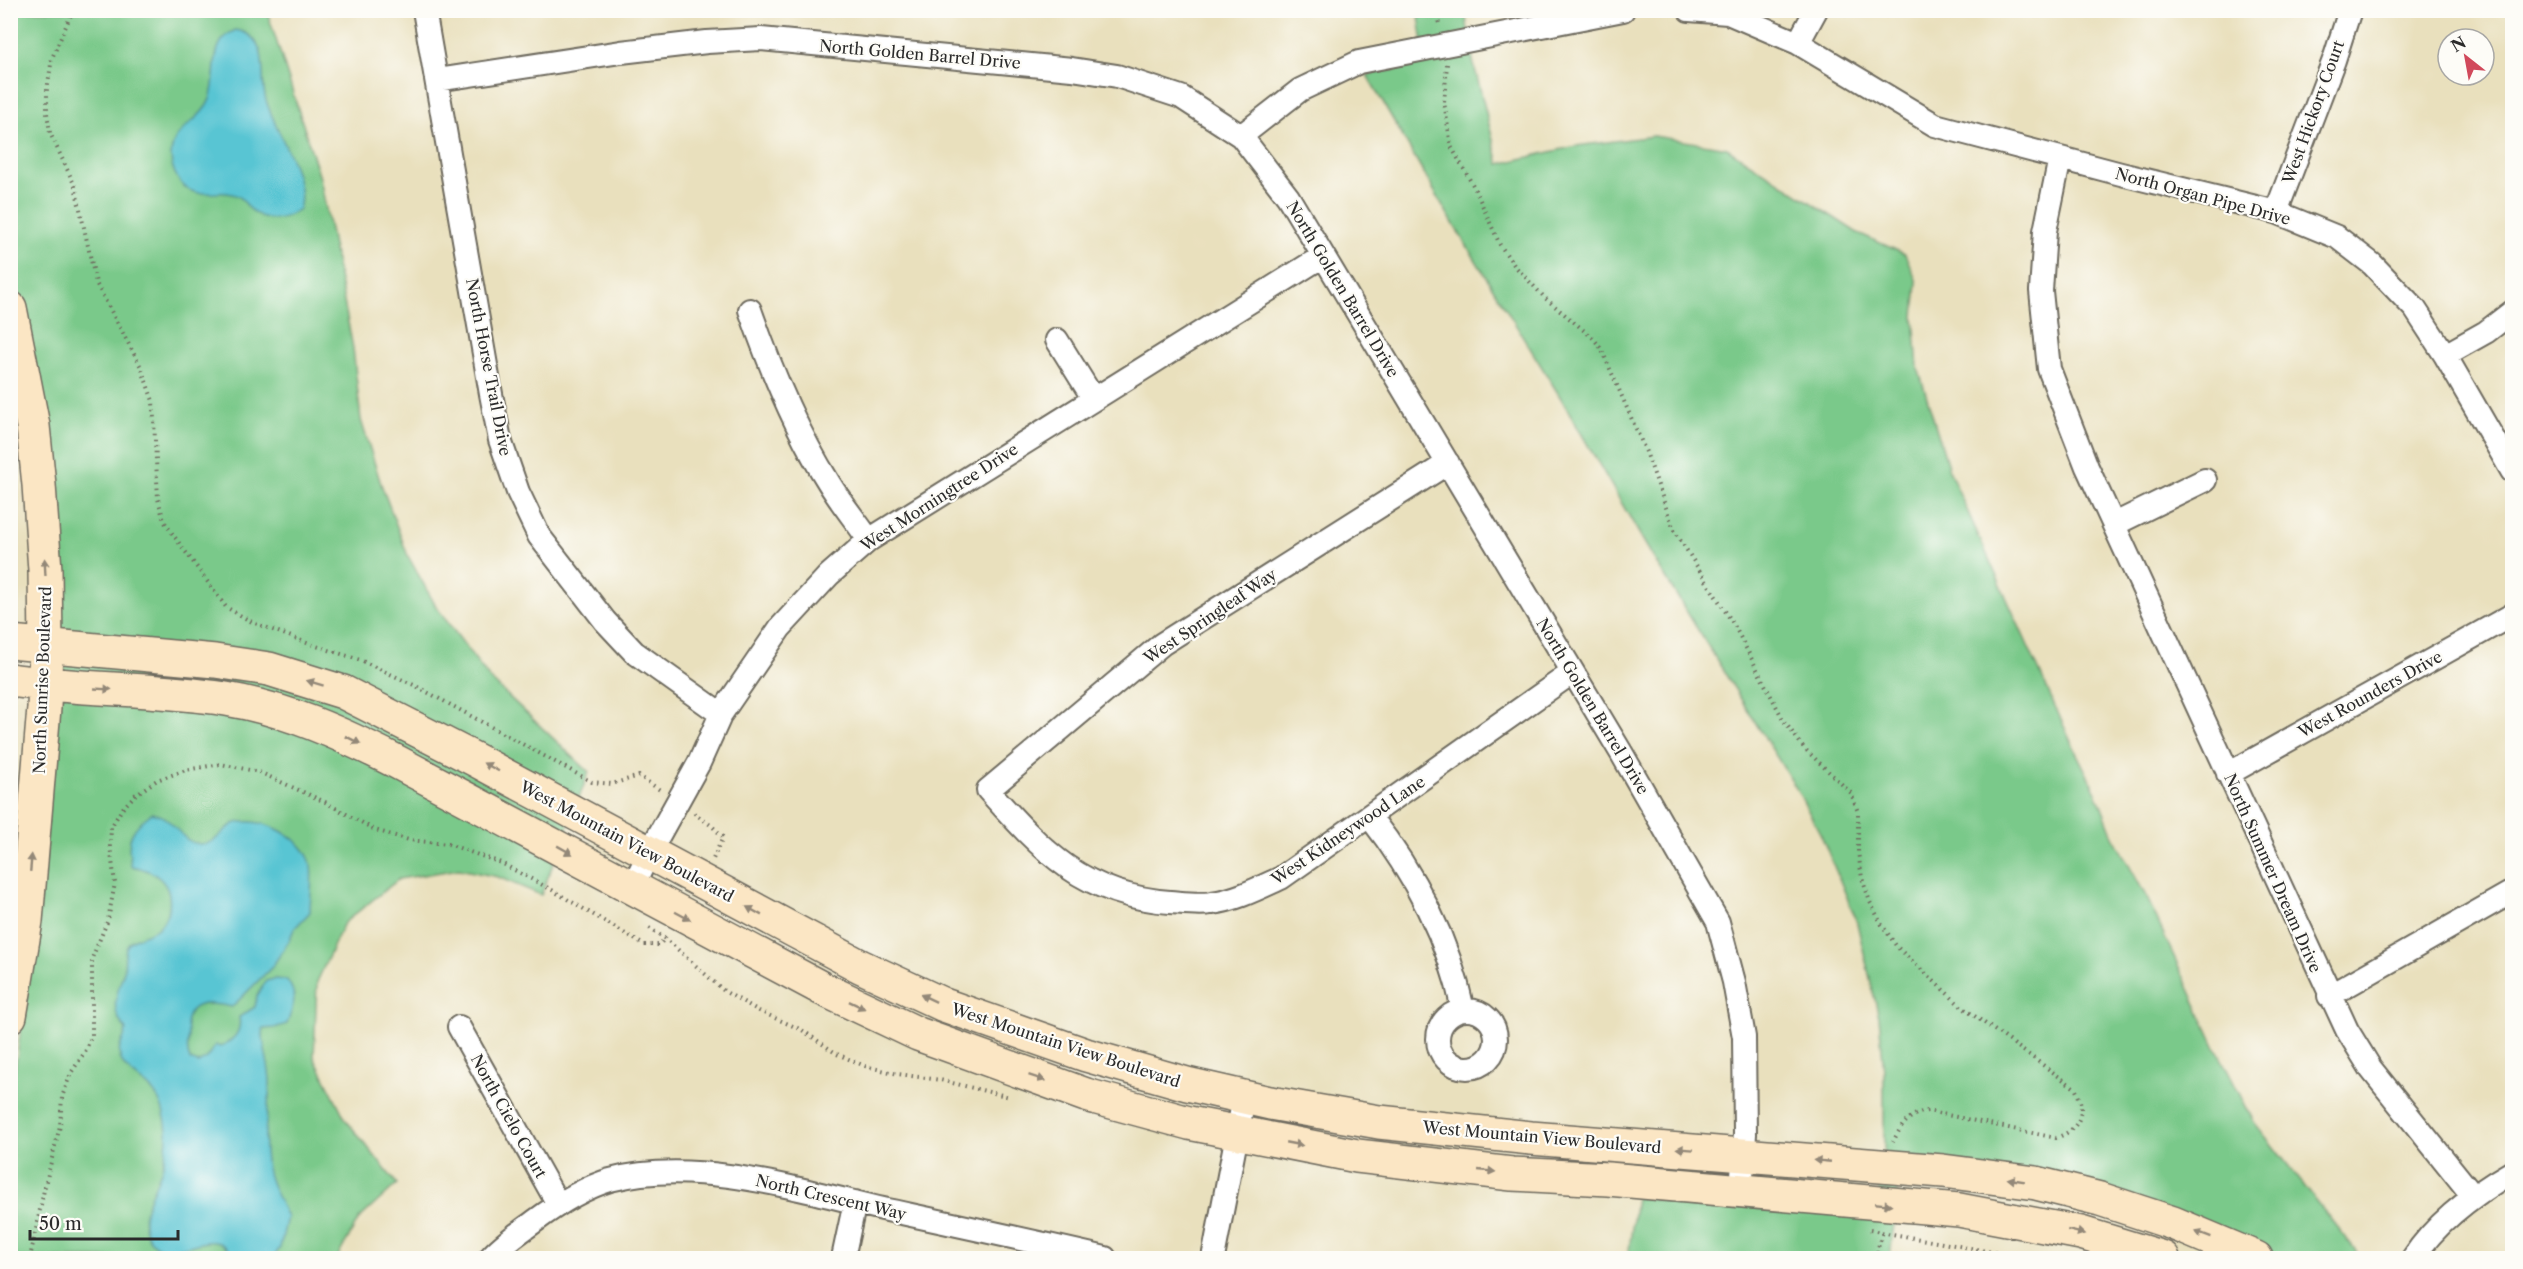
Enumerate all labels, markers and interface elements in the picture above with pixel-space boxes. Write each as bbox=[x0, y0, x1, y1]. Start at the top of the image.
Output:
north arrow bbox=[2436, 27, 2496, 87]
text: N bbox=[2447, 32, 2469, 56]
street label: North Golden Barrel Drive bbox=[818, 35, 1022, 73]
street label: West Hickory Court bbox=[2277, 37, 2348, 187]
street label: North Organ Pipe Drive bbox=[2113, 163, 2293, 229]
street label: North Golden Barrel Drive bbox=[1282, 197, 1404, 381]
street label: North Horse Trail Drive bbox=[462, 276, 516, 458]
street label: West Morningtree Drive bbox=[856, 439, 1021, 556]
one-way arrow bbox=[40, 557, 50, 576]
street label: West Springleaf Way bbox=[1139, 564, 1281, 668]
street label: North Sunrise Boulevard bbox=[29, 586, 55, 774]
street label: North Golden Barrel Drive bbox=[1532, 614, 1654, 798]
street label: West Rounders Drive bbox=[2294, 646, 2445, 742]
one-way arrow bbox=[306, 678, 324, 687]
one-way arrow bbox=[93, 684, 112, 693]
one-way arrow bbox=[345, 735, 362, 745]
one-way arrow bbox=[482, 762, 499, 772]
street label: North Summer Dream Drive bbox=[2220, 770, 2326, 976]
street label: West Kidneywood Lane bbox=[1267, 771, 1429, 889]
street label: West Mountain View Boulevard bbox=[516, 776, 738, 906]
one-way arrow bbox=[557, 845, 573, 856]
one-way arrow bbox=[26, 854, 36, 873]
one-way arrow bbox=[745, 906, 762, 916]
one-way arrow bbox=[675, 911, 692, 921]
one-way arrow bbox=[920, 993, 937, 1002]
street label: West Mountain View Boulevard bbox=[948, 998, 1183, 1092]
one-way arrow bbox=[848, 1000, 865, 1009]
street label: North Cielo Court bbox=[467, 1051, 552, 1182]
one-way arrow bbox=[1028, 1074, 1046, 1084]
street label: West Mountain View Boulevard bbox=[1421, 1117, 1662, 1157]
one-way arrow bbox=[1285, 1140, 1304, 1149]
one-way arrow bbox=[1676, 1145, 1695, 1154]
one-way arrow bbox=[1813, 1156, 1832, 1165]
one-way arrow bbox=[1478, 1166, 1497, 1176]
street label: North Crescent Way bbox=[754, 1170, 909, 1224]
one-way arrow bbox=[2006, 1175, 2025, 1184]
one-way arrow bbox=[1874, 1199, 1893, 1209]
scale bar bbox=[30, 1203, 178, 1241]
text: 50 m bbox=[39, 1213, 82, 1235]
one-way arrow bbox=[2067, 1228, 2085, 1238]
one-way arrow bbox=[2194, 1229, 2212, 1239]

